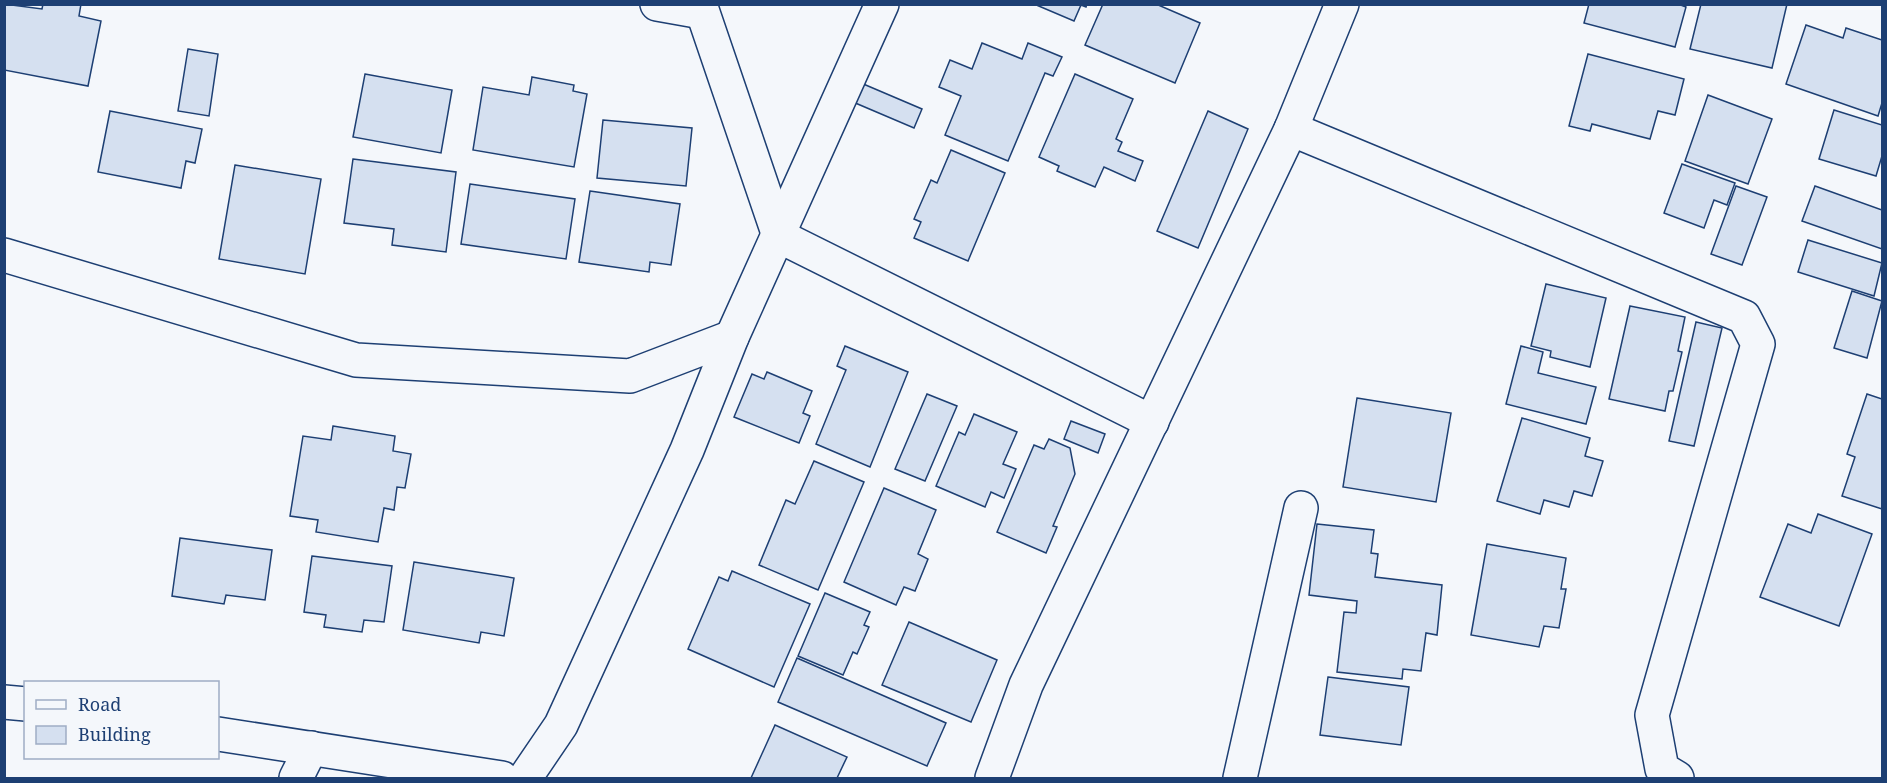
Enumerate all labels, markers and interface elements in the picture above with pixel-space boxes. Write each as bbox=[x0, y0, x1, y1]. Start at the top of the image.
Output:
legend bbox=[24, 681, 219, 759]
text: Road bbox=[78, 692, 121, 716]
text: Building bbox=[78, 722, 151, 746]

